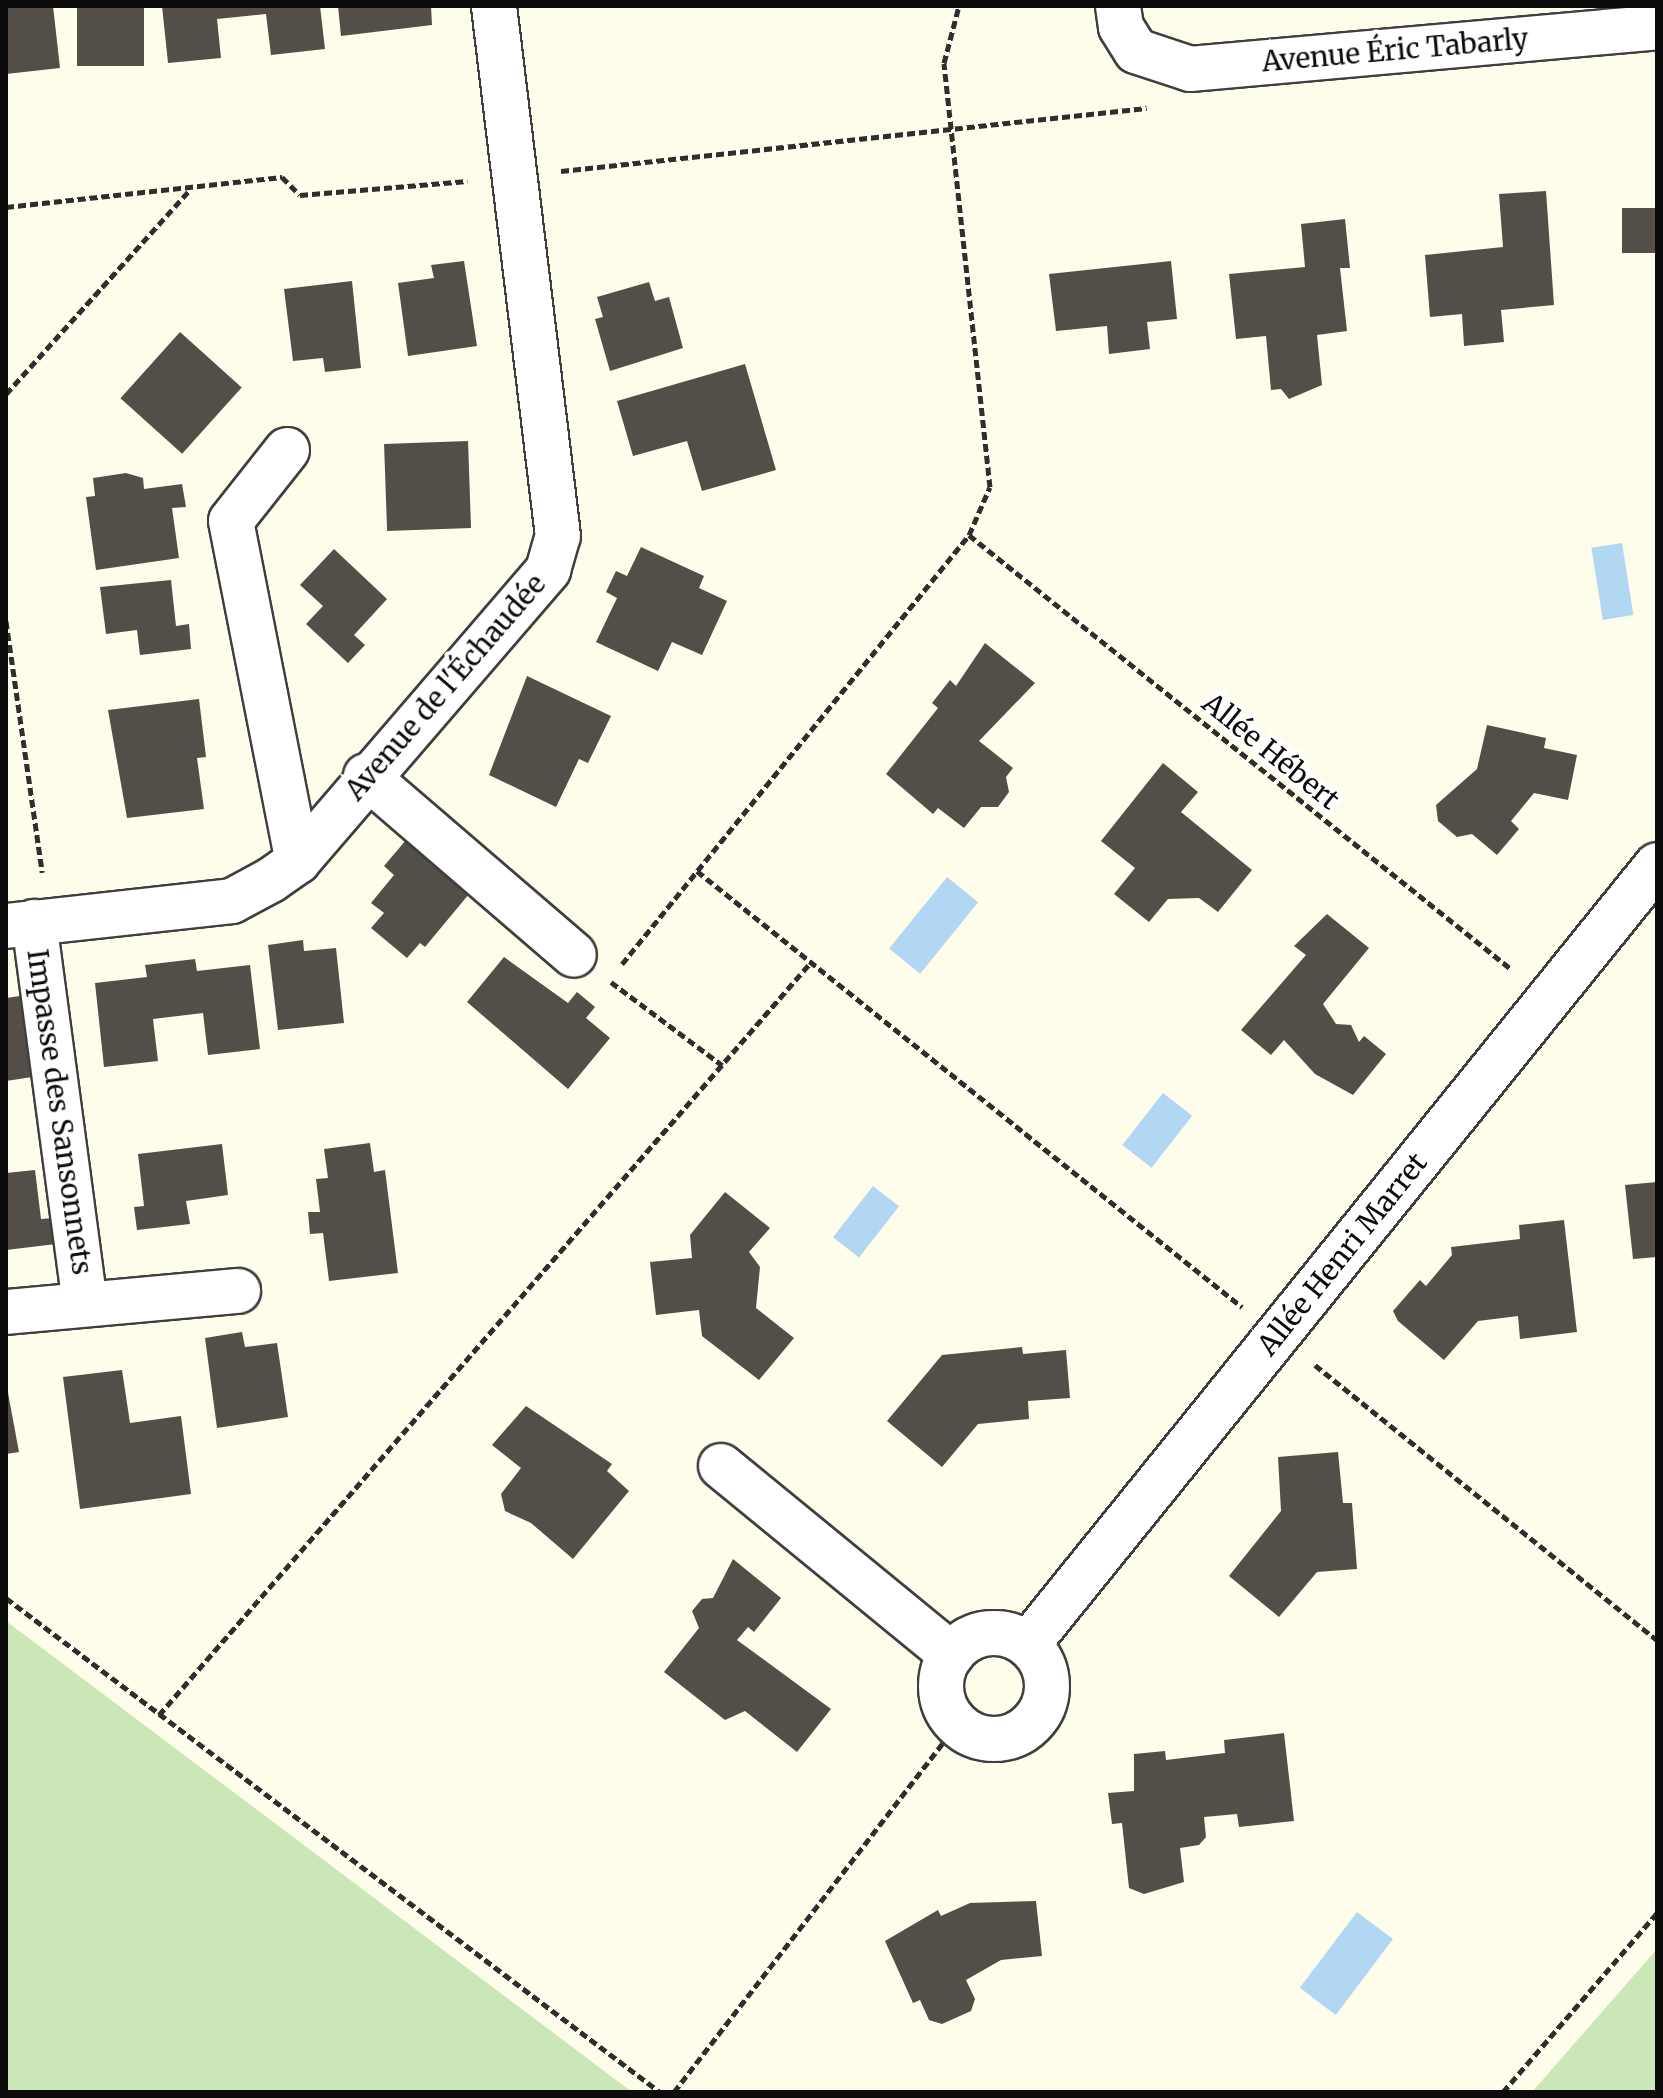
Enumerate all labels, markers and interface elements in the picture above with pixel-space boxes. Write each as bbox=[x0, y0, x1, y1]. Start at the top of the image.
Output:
street label: Avenue Éric Tabarly bbox=[1260, 22, 1530, 78]
street label: Avenue de l'Échaudée bbox=[338, 567, 552, 807]
street label: Allée Hébert bbox=[1196, 686, 1346, 816]
street label: Impasse des Sansonnets bbox=[21, 947, 99, 1277]
street label: Allée Henri Marret bbox=[1250, 1146, 1434, 1362]

